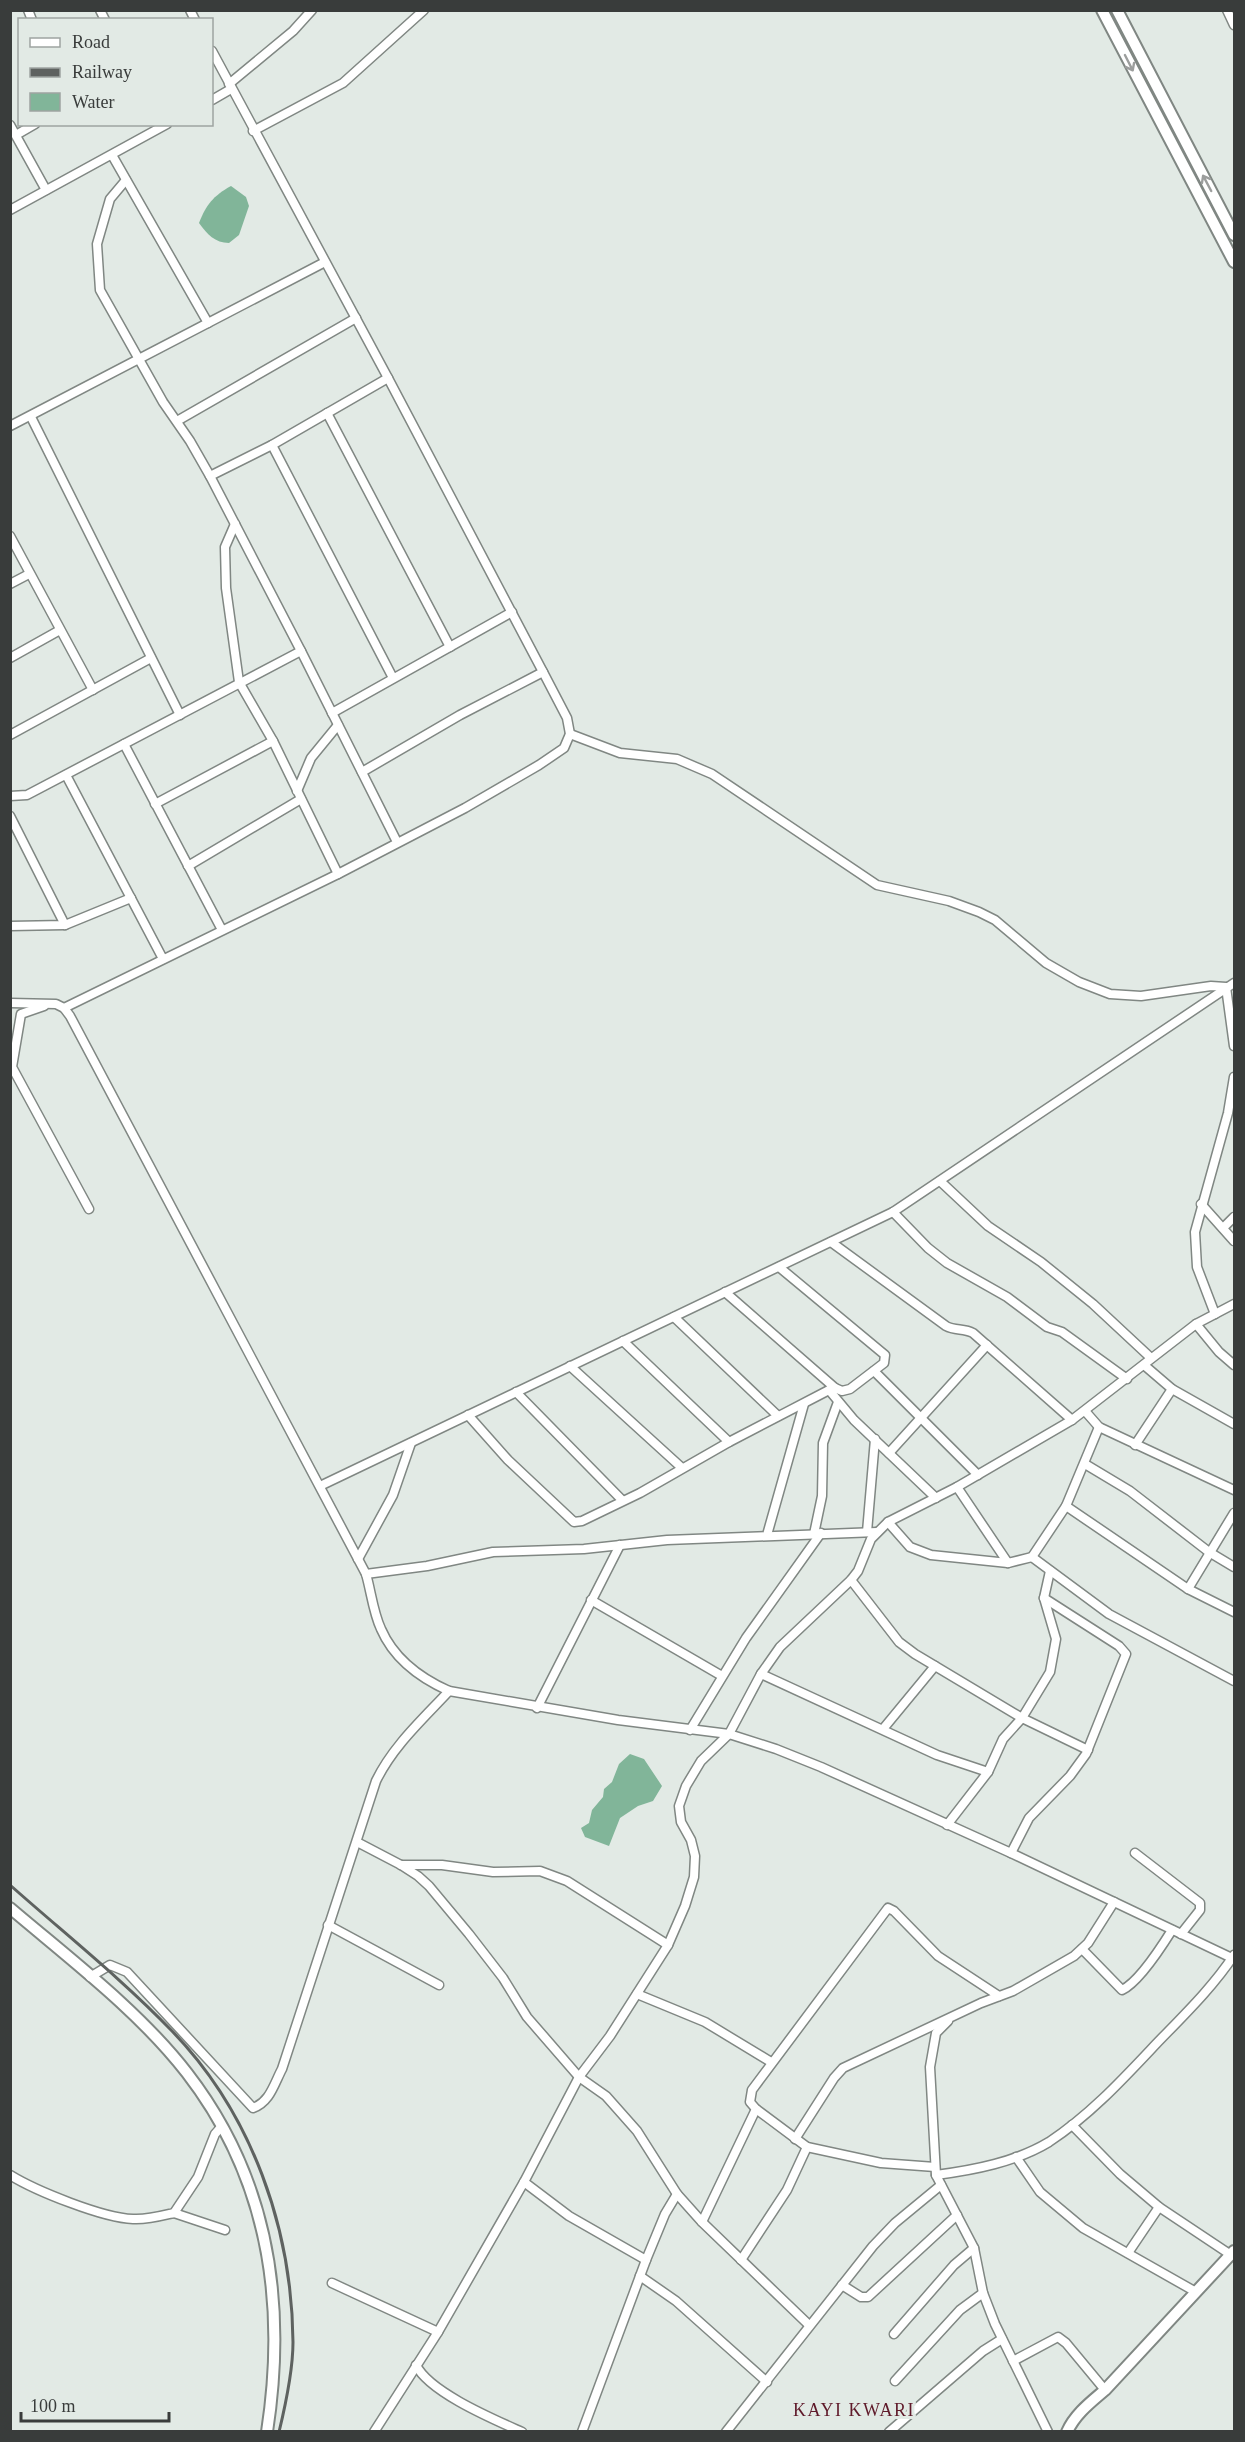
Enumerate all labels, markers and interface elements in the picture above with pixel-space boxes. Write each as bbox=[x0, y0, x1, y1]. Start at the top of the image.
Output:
legend bbox=[18, 18, 213, 126]
text: Road bbox=[72, 32, 110, 52]
one-way arrow bbox=[1123, 53, 1135, 71]
text: Railway bbox=[72, 62, 132, 82]
text: Water bbox=[72, 92, 115, 112]
one-way arrow bbox=[1201, 175, 1213, 192]
scale bar bbox=[21, 2385, 170, 2423]
text: 100 m bbox=[30, 2396, 76, 2416]
district label: KAYI KWARI bbox=[793, 2400, 915, 2420]

